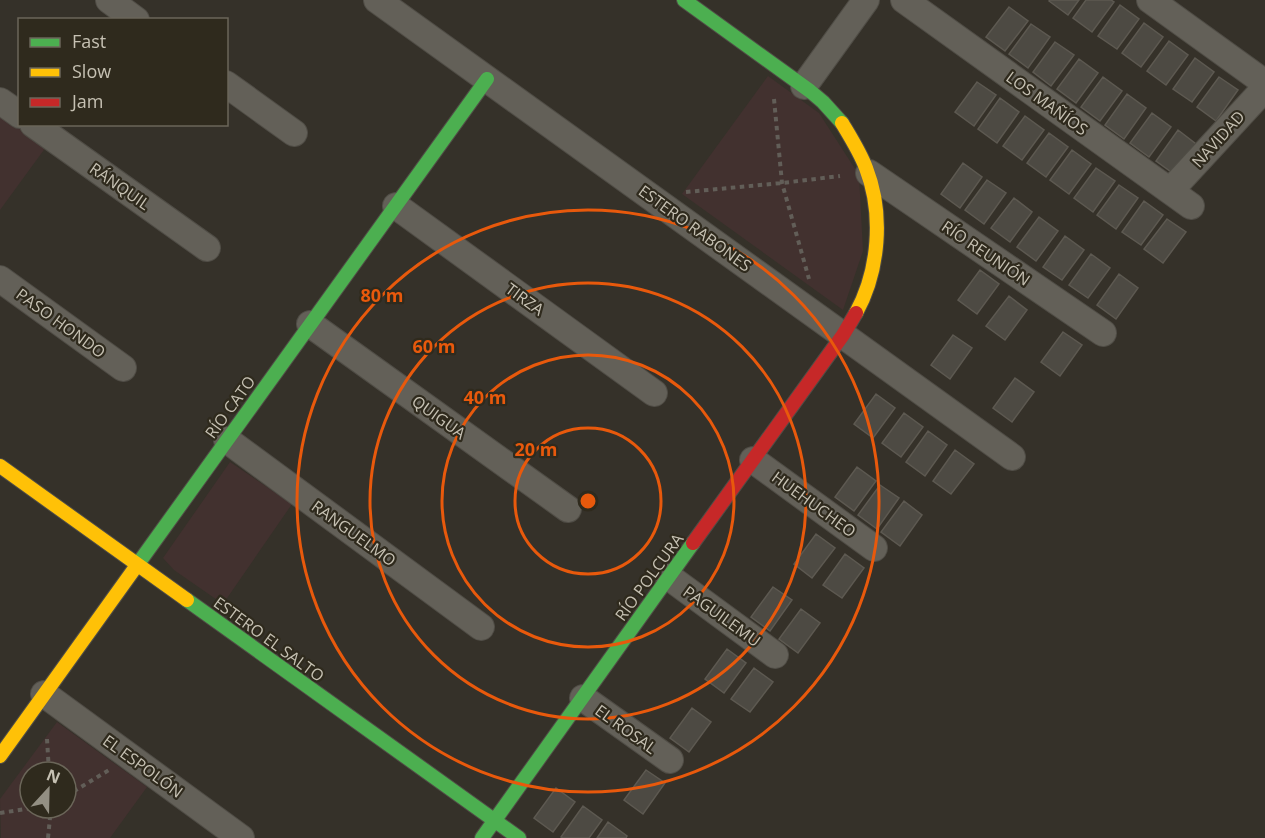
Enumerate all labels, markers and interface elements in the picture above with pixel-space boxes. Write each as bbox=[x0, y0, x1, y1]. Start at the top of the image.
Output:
legend bbox=[18, 18, 228, 126]
text: Fast bbox=[72, 29, 106, 53]
text: Slow bbox=[72, 59, 111, 83]
street label: LOS MAÑÍOS bbox=[1002, 66, 1092, 140]
text: Jam bbox=[70, 89, 104, 113]
street label: NAVIDAD bbox=[1187, 106, 1249, 172]
street label: RÁNQUIL bbox=[85, 157, 155, 215]
street label: ESTERO RABONES bbox=[634, 180, 756, 277]
street label: RÍO REUNIÓN bbox=[937, 215, 1035, 291]
street label: TIRZA bbox=[501, 278, 549, 321]
street label: PASO HONDO bbox=[12, 283, 110, 363]
text: 80 m bbox=[361, 283, 403, 307]
text: 60 m bbox=[413, 334, 455, 358]
street label: RÍO CATO bbox=[200, 371, 260, 443]
text: 40 m bbox=[464, 385, 506, 409]
street label: QUIGUA bbox=[407, 390, 471, 445]
text: 20 m bbox=[515, 437, 557, 461]
street label: HUEHUCHEO bbox=[767, 466, 861, 542]
centre of rings bbox=[578, 491, 598, 511]
street label: RANGUELMO bbox=[307, 495, 401, 571]
street label: RÍO POLCURA bbox=[610, 528, 689, 625]
street label: PAGUILEMU bbox=[679, 580, 765, 652]
street label: ESTERO EL SALTO bbox=[209, 591, 329, 687]
street label: EL ROSAL bbox=[591, 699, 661, 759]
street label: EL ESPOLÓN bbox=[99, 729, 187, 803]
north arrow bbox=[18, 760, 78, 820]
text: N bbox=[43, 763, 64, 789]

